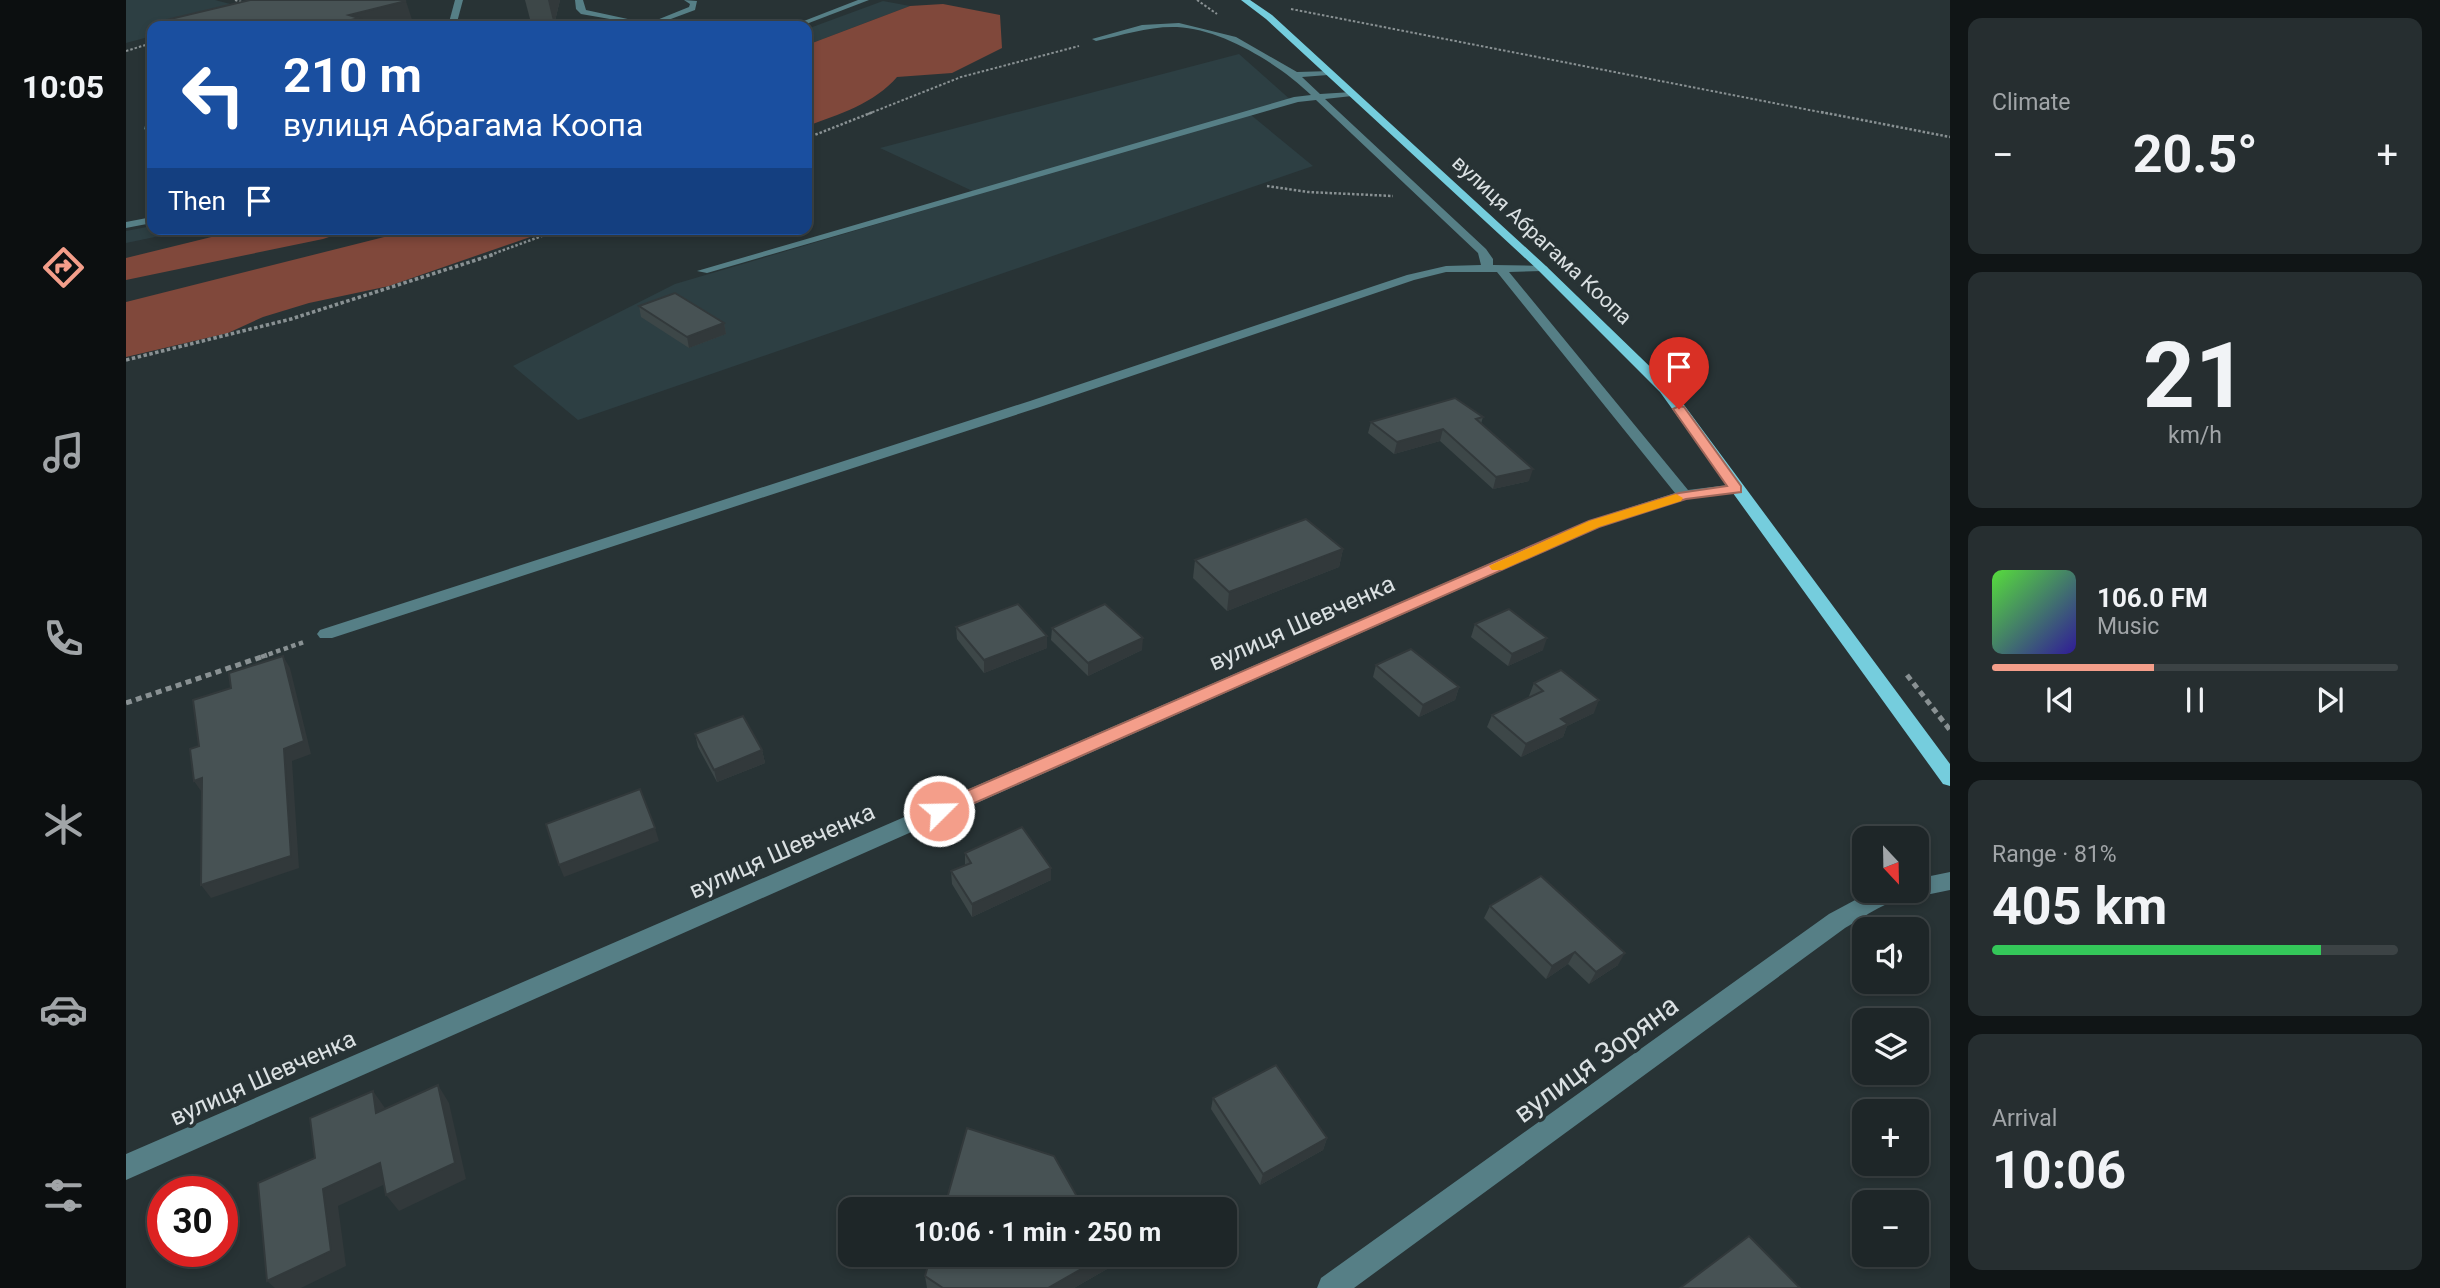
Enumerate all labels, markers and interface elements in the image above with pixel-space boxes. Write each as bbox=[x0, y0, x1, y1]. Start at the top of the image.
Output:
text: 210 m bbox=[283, 47, 422, 104]
icon: left bbox=[168, 49, 259, 140]
text: 10:05 bbox=[22, 68, 104, 106]
text: Climate bbox=[1992, 89, 2071, 116]
text: вулиця Абрагама Коопа bbox=[283, 106, 643, 144]
text: 20.5° bbox=[2133, 124, 2258, 185]
text: − bbox=[1992, 133, 2014, 177]
text: + bbox=[2376, 133, 2398, 177]
street label: вулиця Абрагама Коопа bbox=[1447, 151, 1637, 329]
icon: arrive bbox=[240, 182, 278, 220]
text: Then bbox=[168, 186, 226, 216]
icon: directions bbox=[39, 243, 88, 292]
text: 21 bbox=[2143, 323, 2247, 429]
pin bbox=[1649, 337, 1709, 409]
icon: arrive bbox=[1660, 348, 1698, 386]
text: km/h bbox=[2168, 422, 2222, 449]
icon: music bbox=[39, 428, 88, 477]
street label: вулиця Шевченка bbox=[1205, 569, 1399, 677]
text: 106.0 FM bbox=[2097, 583, 2208, 613]
text: Music bbox=[2097, 613, 2159, 640]
icon: phone bbox=[39, 614, 88, 663]
icon: previous bbox=[2041, 681, 2079, 719]
icon: pause bbox=[2176, 681, 2214, 719]
icon: next bbox=[2311, 681, 2349, 719]
position arrow bbox=[902, 774, 976, 848]
street label: вулиця Шевченка bbox=[685, 797, 879, 905]
icon: climate bbox=[39, 800, 88, 849]
north arrow bbox=[1852, 826, 1928, 903]
map controls bbox=[1852, 826, 1929, 1267]
text: Range · 81% bbox=[1992, 841, 2117, 868]
text: 405 km bbox=[1992, 876, 2167, 937]
button: sound bbox=[1852, 917, 1929, 994]
icon: car bbox=[39, 985, 88, 1034]
street label: вулиця Зоряна bbox=[1507, 988, 1685, 1130]
button: layers bbox=[1852, 1008, 1929, 1085]
street label: вулиця Шевченка bbox=[166, 1024, 360, 1132]
button: + bbox=[1852, 1099, 1929, 1176]
text: Arrival bbox=[1992, 1105, 2057, 1132]
text: 10:06 bbox=[1992, 1140, 2126, 1201]
icon: filters bbox=[39, 1171, 88, 1220]
speed limit sign: 30 bbox=[147, 1176, 238, 1267]
button: − bbox=[1852, 1190, 1929, 1267]
text: 10:06 · 1 min · 250 m bbox=[914, 1217, 1161, 1247]

